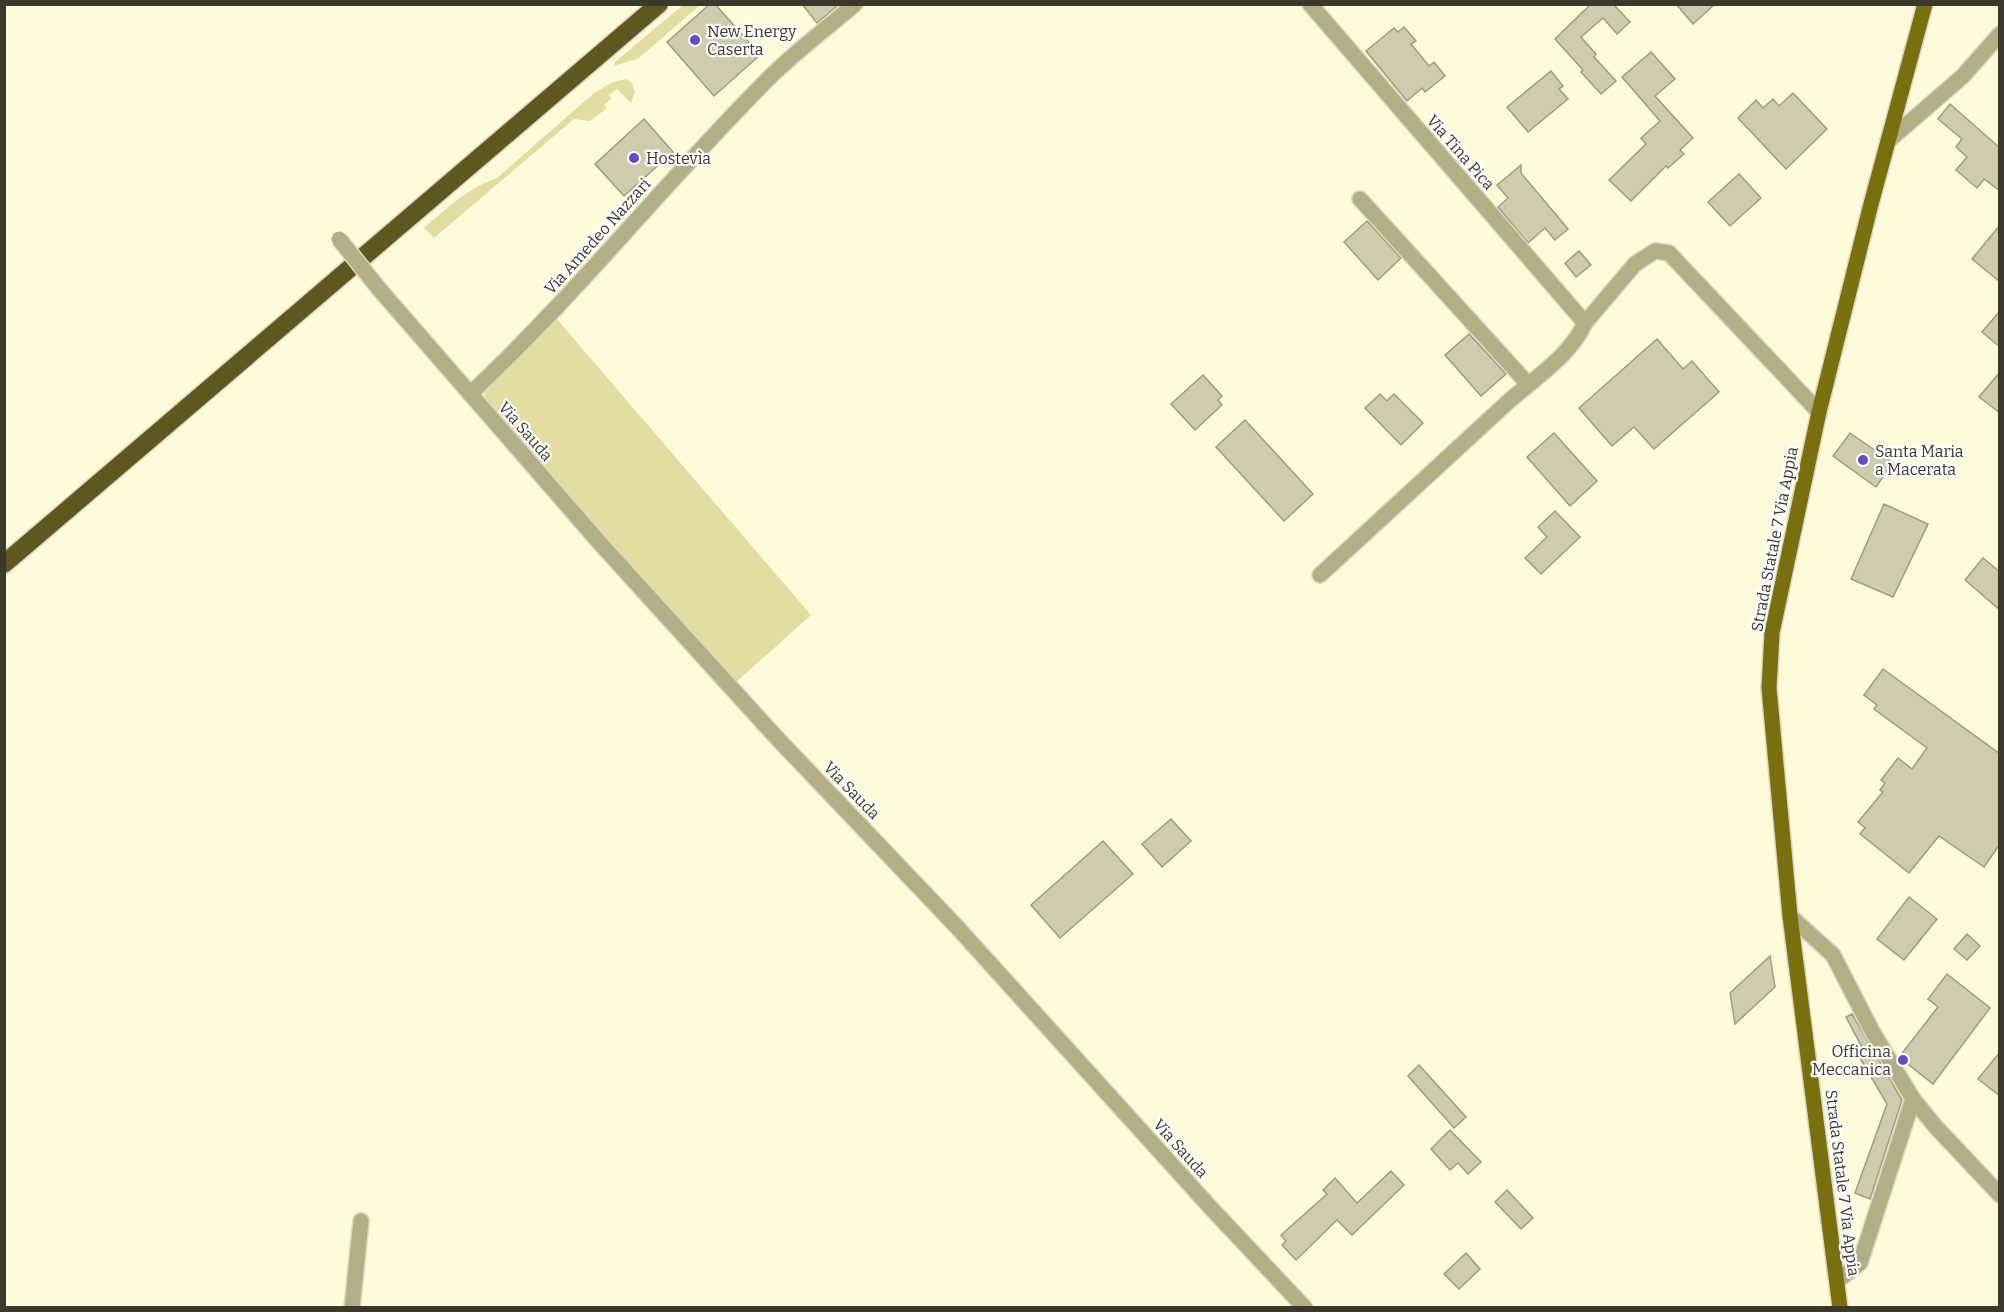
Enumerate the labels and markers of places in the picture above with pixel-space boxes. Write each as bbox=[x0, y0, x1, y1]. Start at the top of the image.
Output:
place label: New Energy Caserta bbox=[707, 22, 797, 59]
marker: New Energy Caserta bbox=[688, 33, 702, 47]
place label: Hostevìa bbox=[646, 149, 711, 168]
marker: Hostevìa bbox=[627, 151, 641, 165]
place label: Santa Maria a Macerata bbox=[1875, 442, 1964, 479]
marker: Santa Maria a Macerata bbox=[1856, 453, 1870, 467]
place label: Officina Meccanica bbox=[1812, 1042, 1891, 1079]
marker: Officina Meccanica bbox=[1896, 1053, 1910, 1067]

